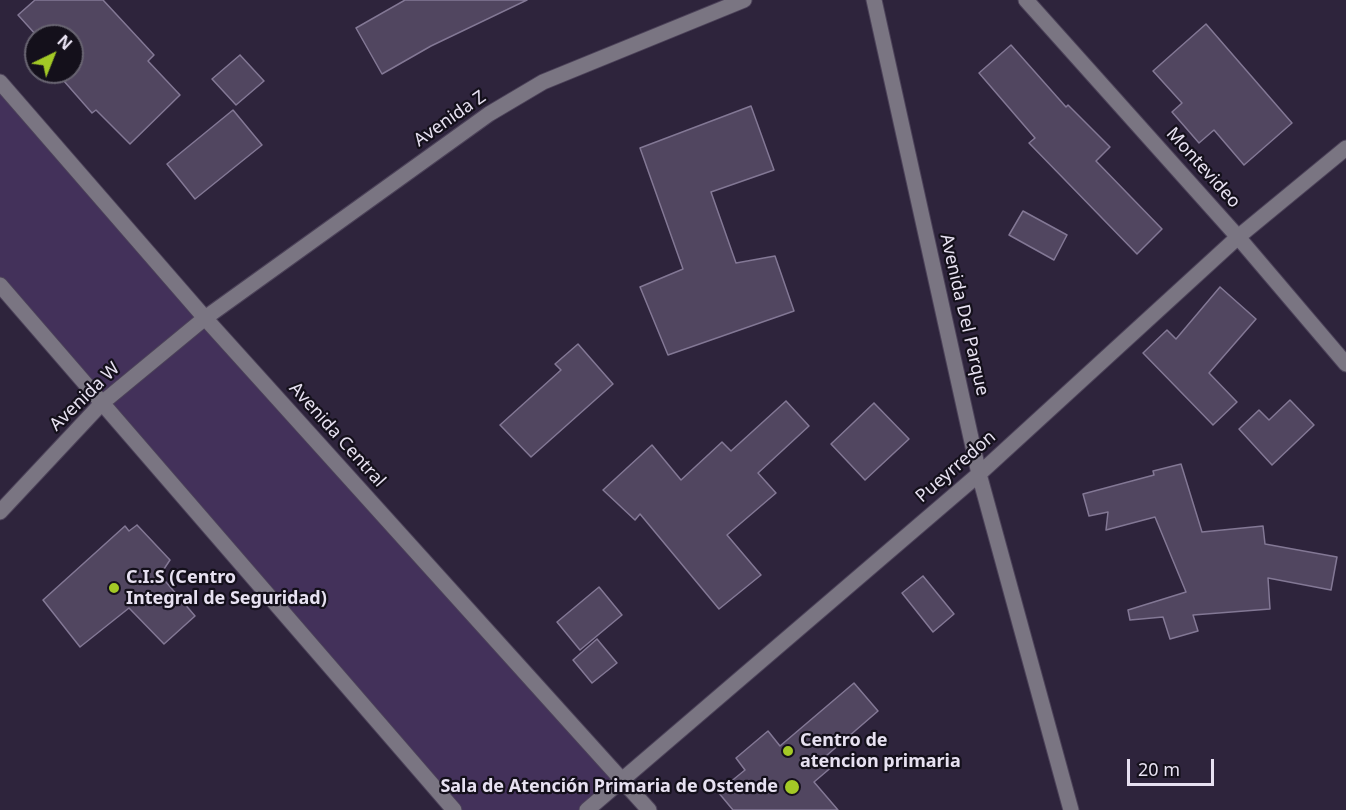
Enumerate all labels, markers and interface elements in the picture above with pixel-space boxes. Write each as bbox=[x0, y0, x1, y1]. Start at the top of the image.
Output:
north arrow bbox=[24, 24, 84, 84]
text: N bbox=[53, 30, 77, 55]
street label: Avenida Z bbox=[410, 86, 490, 152]
street label: Montevideo bbox=[1161, 123, 1245, 213]
street label: Avenida Del Parque bbox=[935, 232, 993, 398]
street label: Avenida W bbox=[45, 358, 125, 436]
street label: Avenida Central bbox=[284, 378, 390, 492]
street label: Pueyrredon bbox=[912, 426, 1000, 508]
place label: C.I.S (Centro Integral de Seguridad) bbox=[126, 567, 327, 610]
marker: C.I.S (Centro Integral de Seguridad) bbox=[107, 581, 121, 595]
place label: Centro de atencion primaria bbox=[800, 730, 961, 772]
marker: Centro de atencion primaria bbox=[781, 744, 795, 758]
scale bar bbox=[1130, 747, 1217, 785]
text: 20 m bbox=[1138, 757, 1180, 781]
place label: Sala de Atención Primaria de Ostende bbox=[440, 776, 778, 798]
marker: Sala de Atención Primaria de Ostende bbox=[783, 778, 801, 796]

